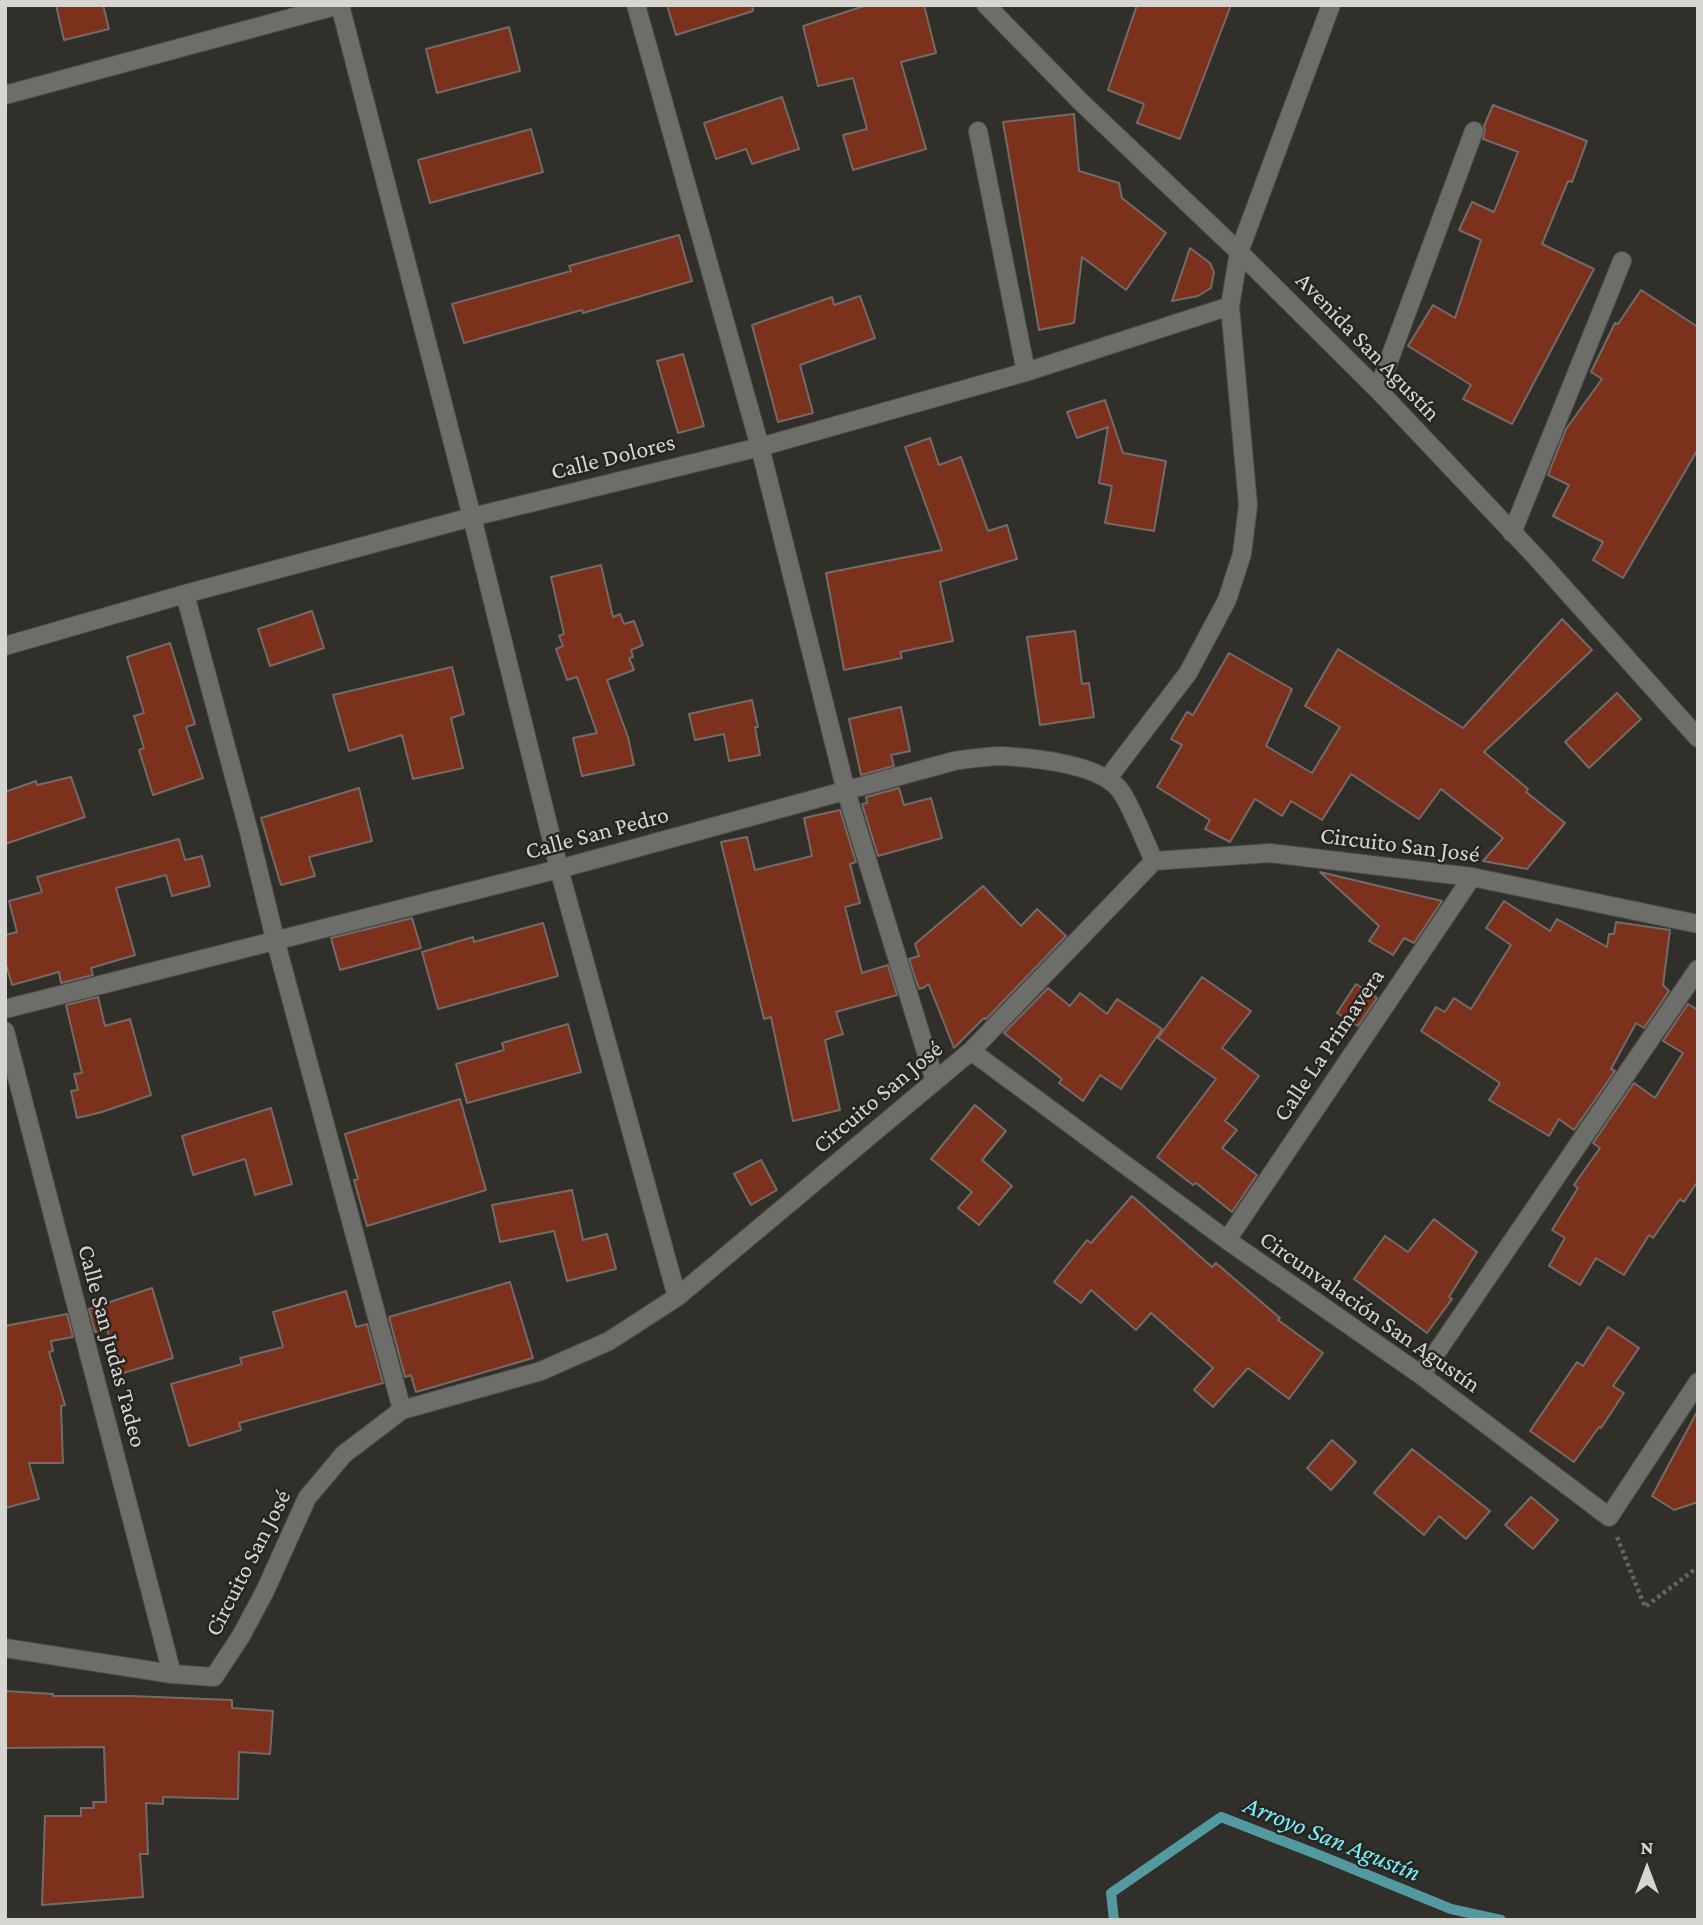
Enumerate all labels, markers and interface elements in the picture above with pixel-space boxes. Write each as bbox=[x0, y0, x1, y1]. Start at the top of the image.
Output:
street label: Avenida San Agustín bbox=[1290, 266, 1446, 428]
street label: Calle Dolores bbox=[548, 428, 678, 486]
street label: Calle San Pedro bbox=[522, 800, 672, 866]
street label: Circuito San José bbox=[1319, 821, 1481, 869]
street label: Calle La Primavera bbox=[1267, 963, 1391, 1127]
street label: Circuito San José bbox=[807, 1034, 949, 1160]
street label: Circunvalación San Agustín bbox=[1254, 1225, 1486, 1399]
street label: Calle San Judas Tadeo bbox=[71, 1242, 153, 1450]
street label: Circuito San José bbox=[199, 1485, 297, 1641]
water label: Arroyo San Agustín bbox=[1239, 1789, 1425, 1889]
north arrow bbox=[1612, 1834, 1682, 1904]
text: N bbox=[1641, 1837, 1653, 1858]

